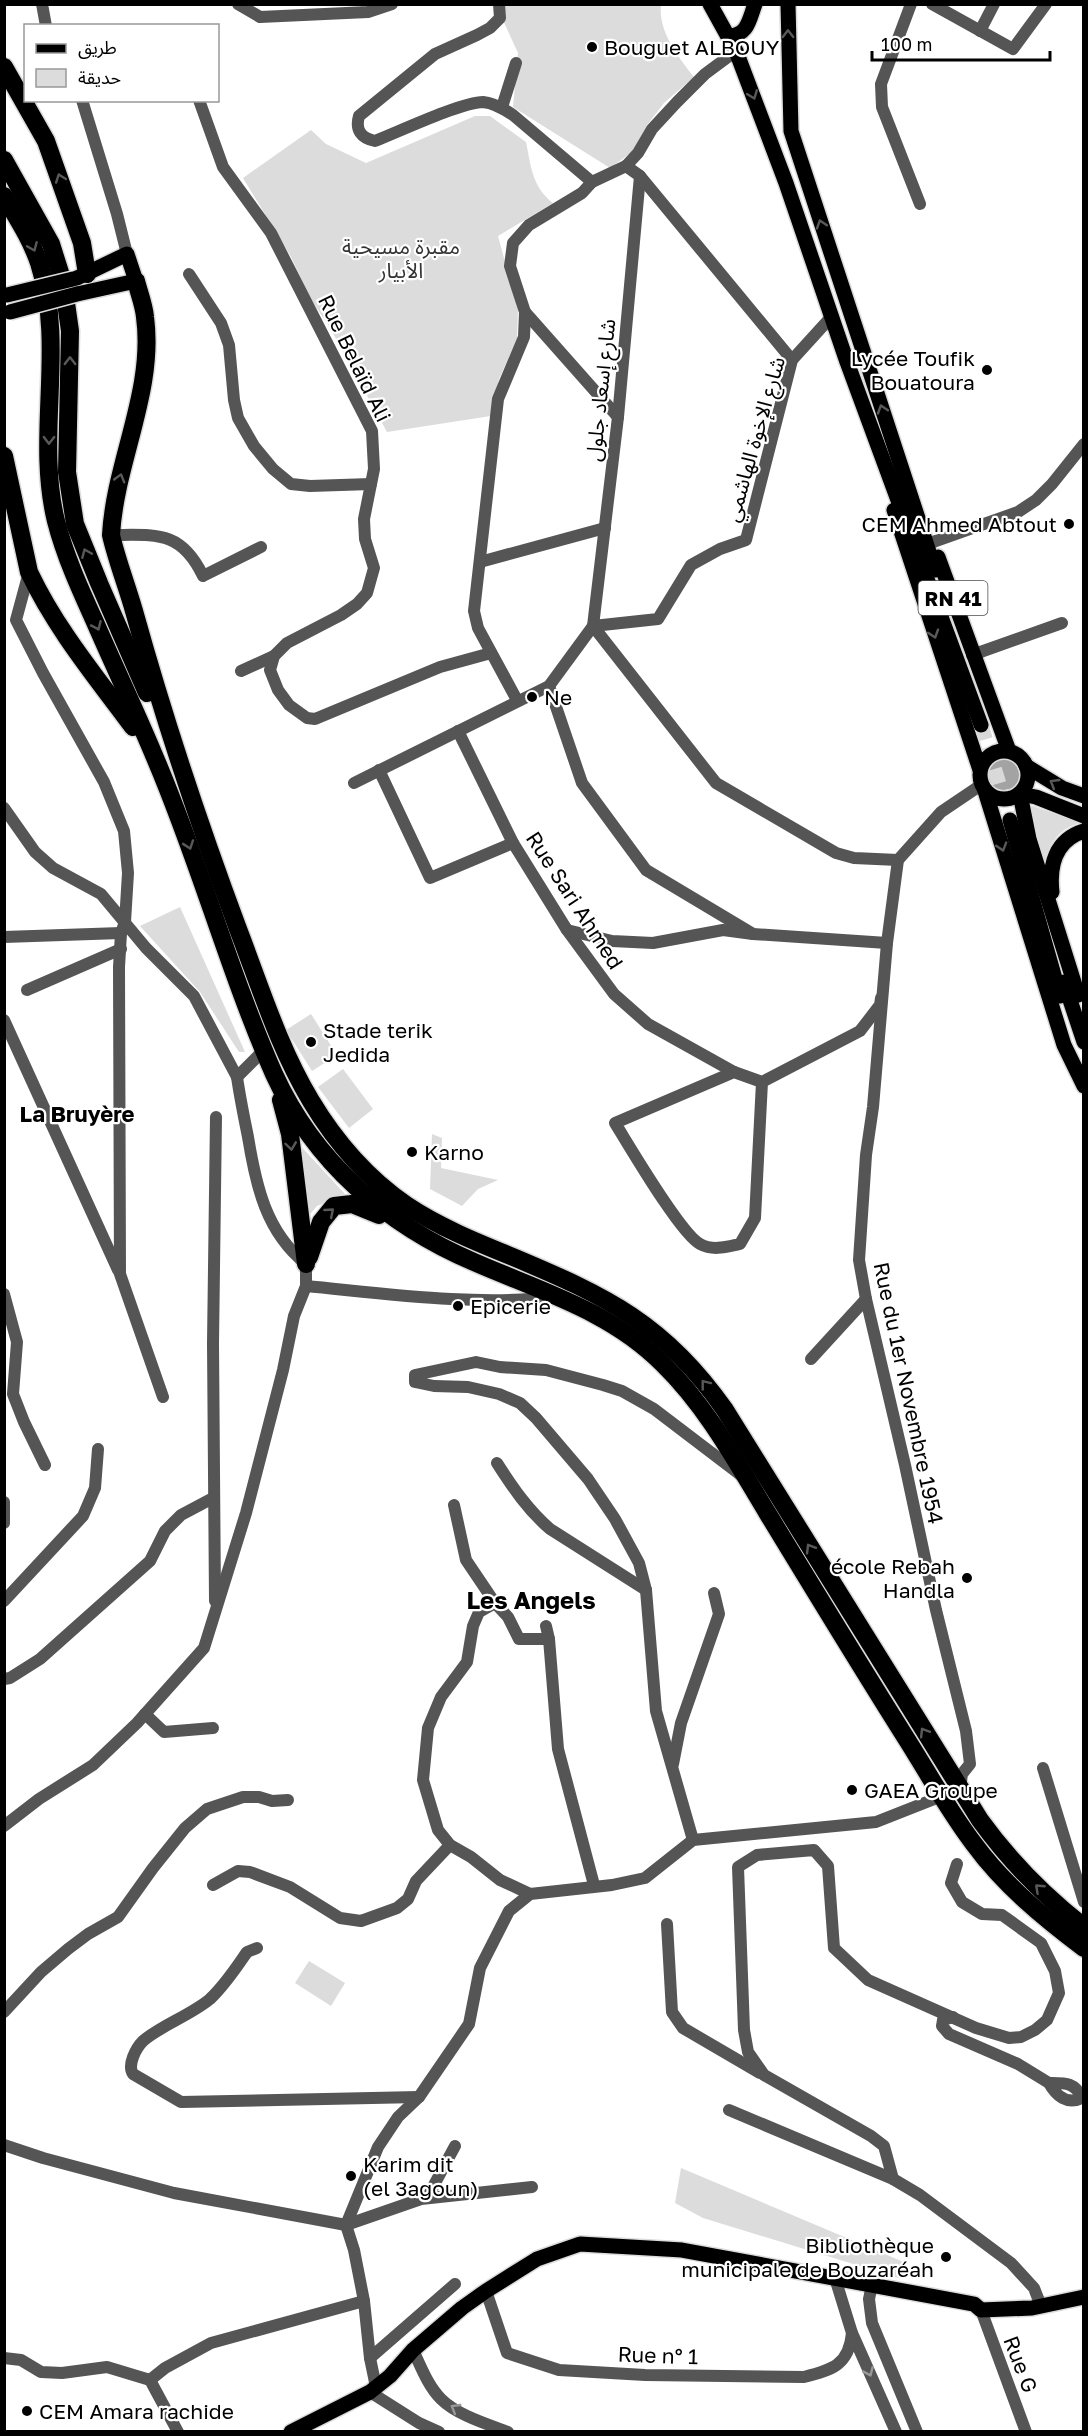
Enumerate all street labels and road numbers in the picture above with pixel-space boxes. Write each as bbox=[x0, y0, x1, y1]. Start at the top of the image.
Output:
street label: Rue Belaïd Ali bbox=[313, 290, 397, 426]
street label: شارع إسعاد جلول bbox=[580, 317, 623, 463]
street label: شارع الإخوة الهاشمي bbox=[718, 353, 794, 526]
road number: RN 41 bbox=[918, 581, 988, 615]
street label: Rue Sari Ahmed bbox=[521, 826, 629, 974]
street label: Rue du 1er Novembre 1954 bbox=[869, 1260, 949, 1526]
street label: Rue G bbox=[998, 2332, 1044, 2396]
street label: Rue n° 1 bbox=[617, 2341, 699, 2369]

